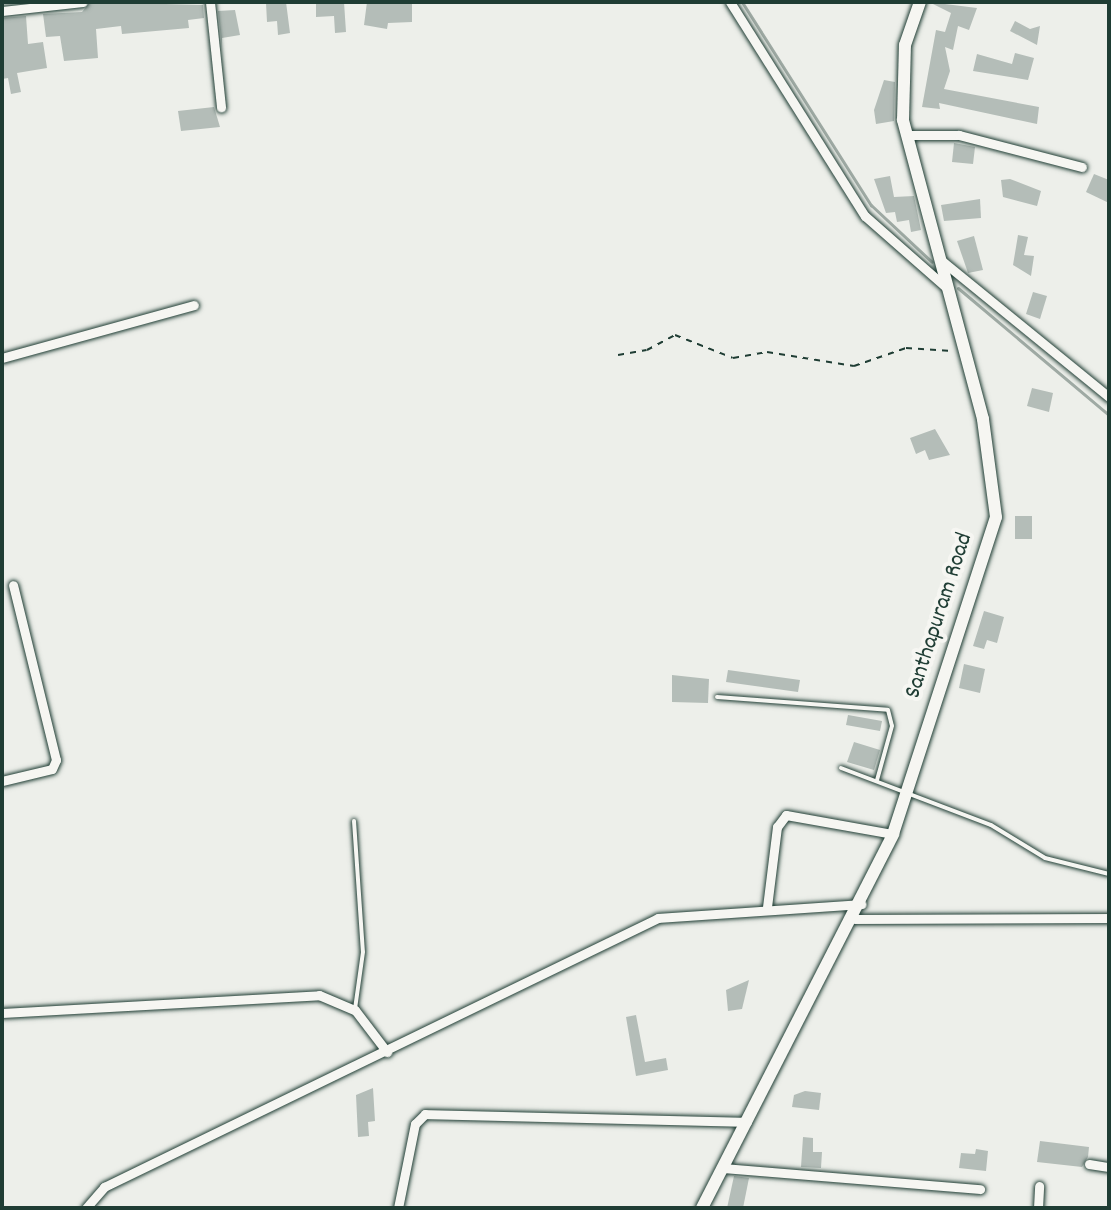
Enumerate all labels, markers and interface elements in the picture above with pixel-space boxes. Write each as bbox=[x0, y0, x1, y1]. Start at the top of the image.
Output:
street label: Santhapuram Road bbox=[900, 530, 980, 702]

